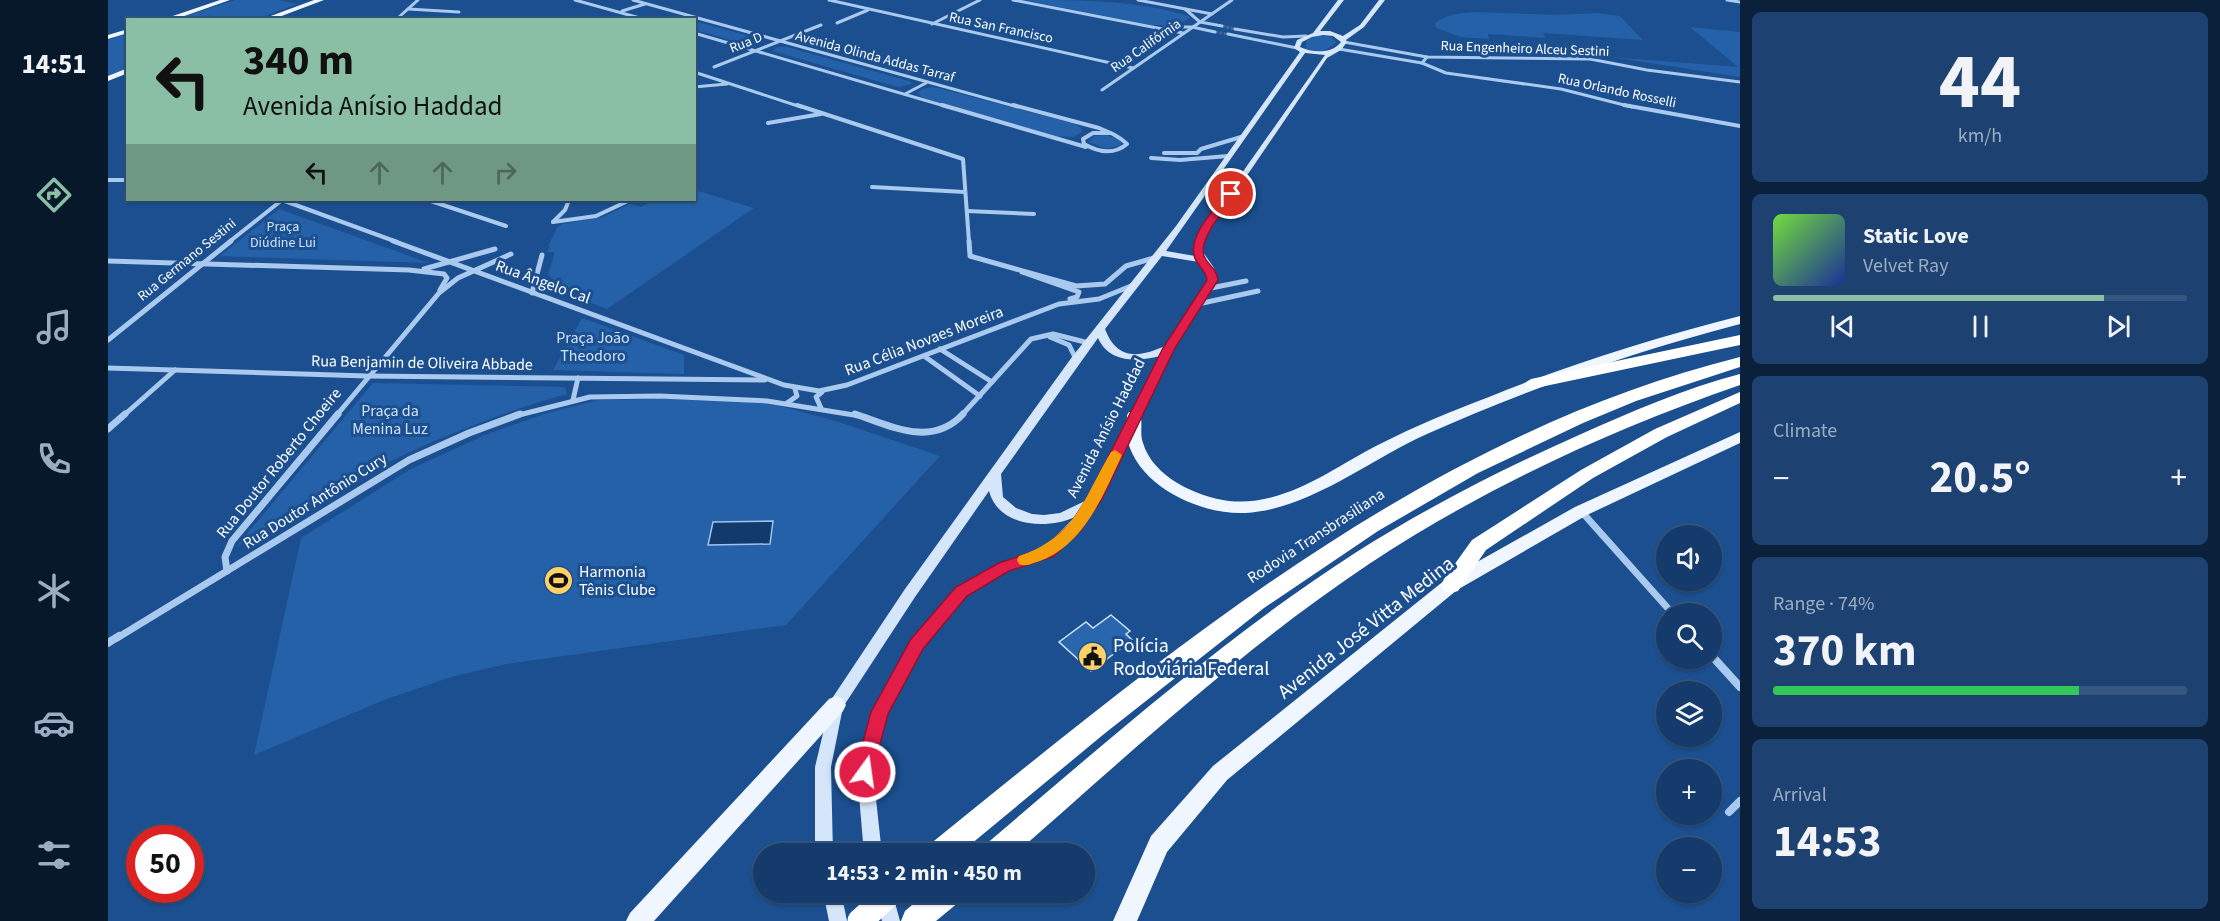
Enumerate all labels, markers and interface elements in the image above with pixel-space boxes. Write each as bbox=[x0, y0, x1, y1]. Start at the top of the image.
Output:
street label: Rua San Francisco bbox=[947, 7, 1055, 49]
street label: Rua Califórnia bbox=[1107, 14, 1185, 78]
street label: Avenida Olinda Addas Tarraf bbox=[793, 26, 958, 88]
street label: Rua D bbox=[726, 27, 766, 59]
text: 44 bbox=[1939, 27, 2021, 138]
text: 340 m bbox=[243, 31, 354, 91]
street label: Rua Engenheiro Alceu Sestini bbox=[1440, 36, 1610, 62]
icon: left bbox=[144, 42, 222, 120]
text: 14:51 bbox=[21, 45, 87, 84]
street label: Rua Orlando Rosselli bbox=[1556, 69, 1678, 113]
text: Avenida Anísio Haddad bbox=[243, 87, 503, 126]
text: km/h bbox=[1958, 122, 2002, 150]
icon: left bbox=[300, 156, 333, 189]
icon: ahead bbox=[363, 156, 396, 189]
icon: ahead bbox=[426, 156, 459, 189]
icon: right bbox=[489, 156, 522, 189]
pin bbox=[1205, 168, 1256, 219]
icon: directions bbox=[33, 174, 75, 216]
icon: arrive bbox=[1214, 177, 1247, 210]
street label: Rua Germano Sestini bbox=[133, 214, 241, 306]
park label: Praça Diúdine Lui bbox=[250, 217, 316, 253]
text: Static Love bbox=[1863, 220, 1969, 252]
text: Velvet Ray bbox=[1863, 252, 1949, 280]
street label: Rua Ângelo Cal bbox=[492, 255, 594, 309]
street label: Rua Célia Novaes Moreira bbox=[842, 301, 1006, 381]
icon: music bbox=[33, 306, 75, 348]
icon: previous bbox=[1826, 310, 1859, 343]
icon: pause bbox=[1964, 310, 1997, 343]
icon: next bbox=[2102, 310, 2135, 343]
park label: Praça João Theodoro bbox=[556, 327, 630, 367]
street label: Rua Benjamin de Oliveira Abbade bbox=[311, 350, 533, 376]
street label: Avenida Anísio Haddad bbox=[1061, 354, 1151, 502]
street label: Rua Doutor Roberto Choeire bbox=[211, 383, 347, 543]
park label: Praça da Menina Luz bbox=[352, 400, 428, 440]
text: Climate bbox=[1773, 417, 1837, 445]
icon: phone bbox=[33, 438, 75, 480]
text: 20.5° bbox=[1929, 446, 2031, 510]
street label: Rua Doutor Antônio Cury bbox=[239, 447, 392, 554]
text: − bbox=[1773, 455, 1789, 502]
text: + bbox=[2171, 455, 2187, 502]
street label: Rodovia Transbrasiliana bbox=[1243, 483, 1389, 589]
map controls bbox=[1656, 525, 1722, 903]
button: sound bbox=[1656, 525, 1722, 591]
street label: Avenida José Vitta Medina bbox=[1272, 550, 1460, 706]
place label: Harmonia Tênis Clube bbox=[579, 561, 656, 601]
sports icon: Harmonia Tênis Clube bbox=[542, 565, 574, 597]
icon: climate bbox=[33, 570, 75, 612]
text: Range · 74% bbox=[1773, 590, 1874, 618]
button: search bbox=[1656, 603, 1722, 669]
text: 370 km bbox=[1773, 619, 1917, 683]
place label: Polícia Rodoviária Federal bbox=[1113, 632, 1269, 683]
public building icon: Polícia Rodoviária Federal bbox=[1076, 641, 1108, 673]
button: layers bbox=[1656, 681, 1722, 747]
icon: car bbox=[33, 702, 75, 744]
position arrow bbox=[833, 740, 897, 804]
button: + bbox=[1656, 759, 1722, 825]
text: Arrival bbox=[1773, 781, 1827, 809]
text: 14:53 bbox=[1773, 810, 1882, 874]
speed limit sign: 50 bbox=[126, 825, 204, 903]
icon: filters bbox=[33, 834, 75, 876]
button: − bbox=[1656, 837, 1722, 903]
text: 14:53 · 2 min · 450 m bbox=[826, 857, 1022, 889]

